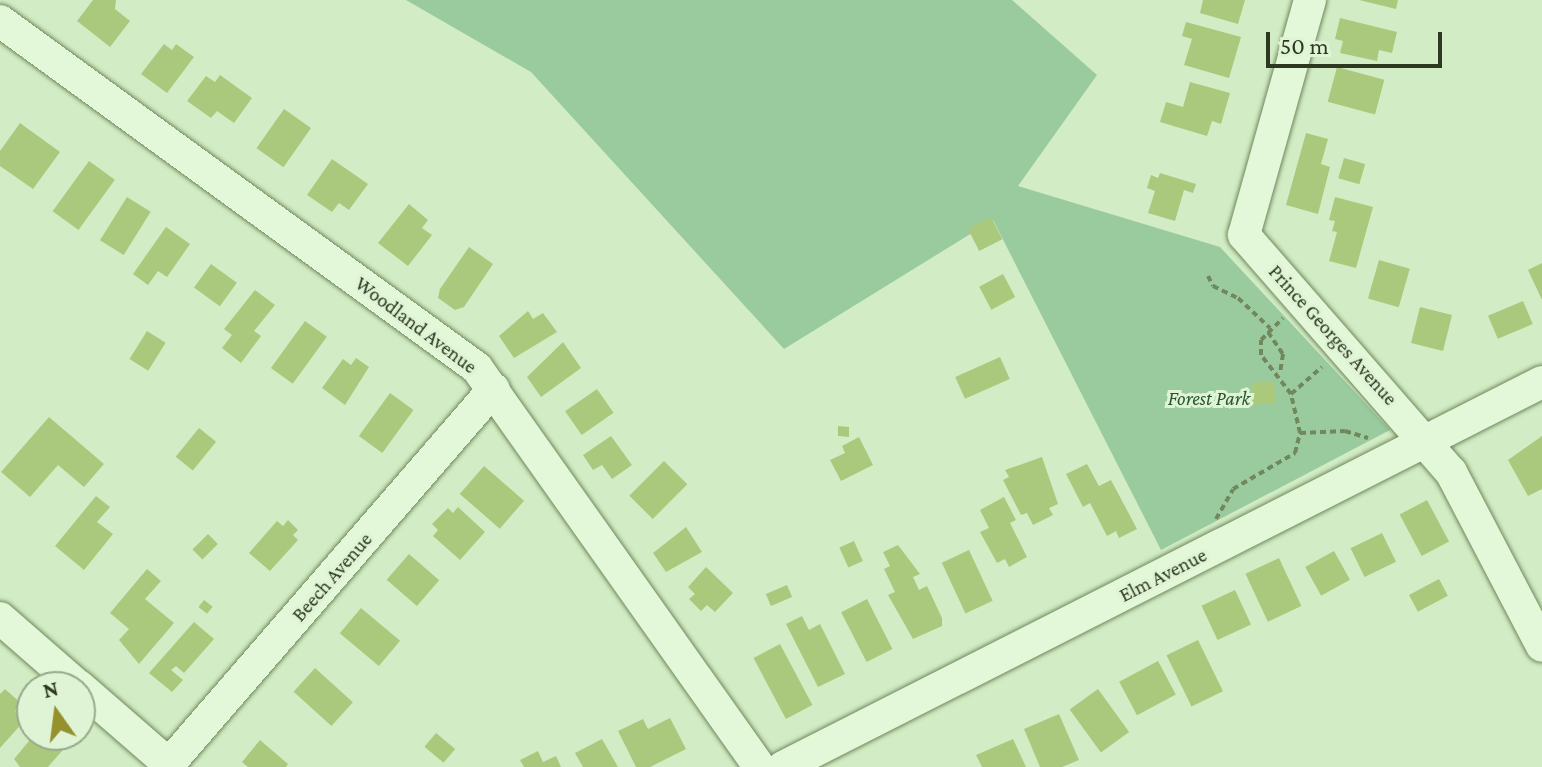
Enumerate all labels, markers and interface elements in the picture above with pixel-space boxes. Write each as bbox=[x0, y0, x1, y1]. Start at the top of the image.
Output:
scale bar bbox=[1270, 16, 1446, 66]
text: 50 m bbox=[1280, 32, 1329, 59]
street label: Prince Georges Avenue bbox=[1264, 260, 1402, 410]
street label: Woodland Avenue bbox=[350, 271, 482, 379]
park label: Forest Park bbox=[1168, 386, 1250, 410]
street label: Beech Avenue bbox=[287, 528, 377, 626]
street label: Elm Avenue bbox=[1115, 543, 1211, 607]
north arrow bbox=[16, 671, 96, 751]
text: N bbox=[40, 675, 61, 703]

